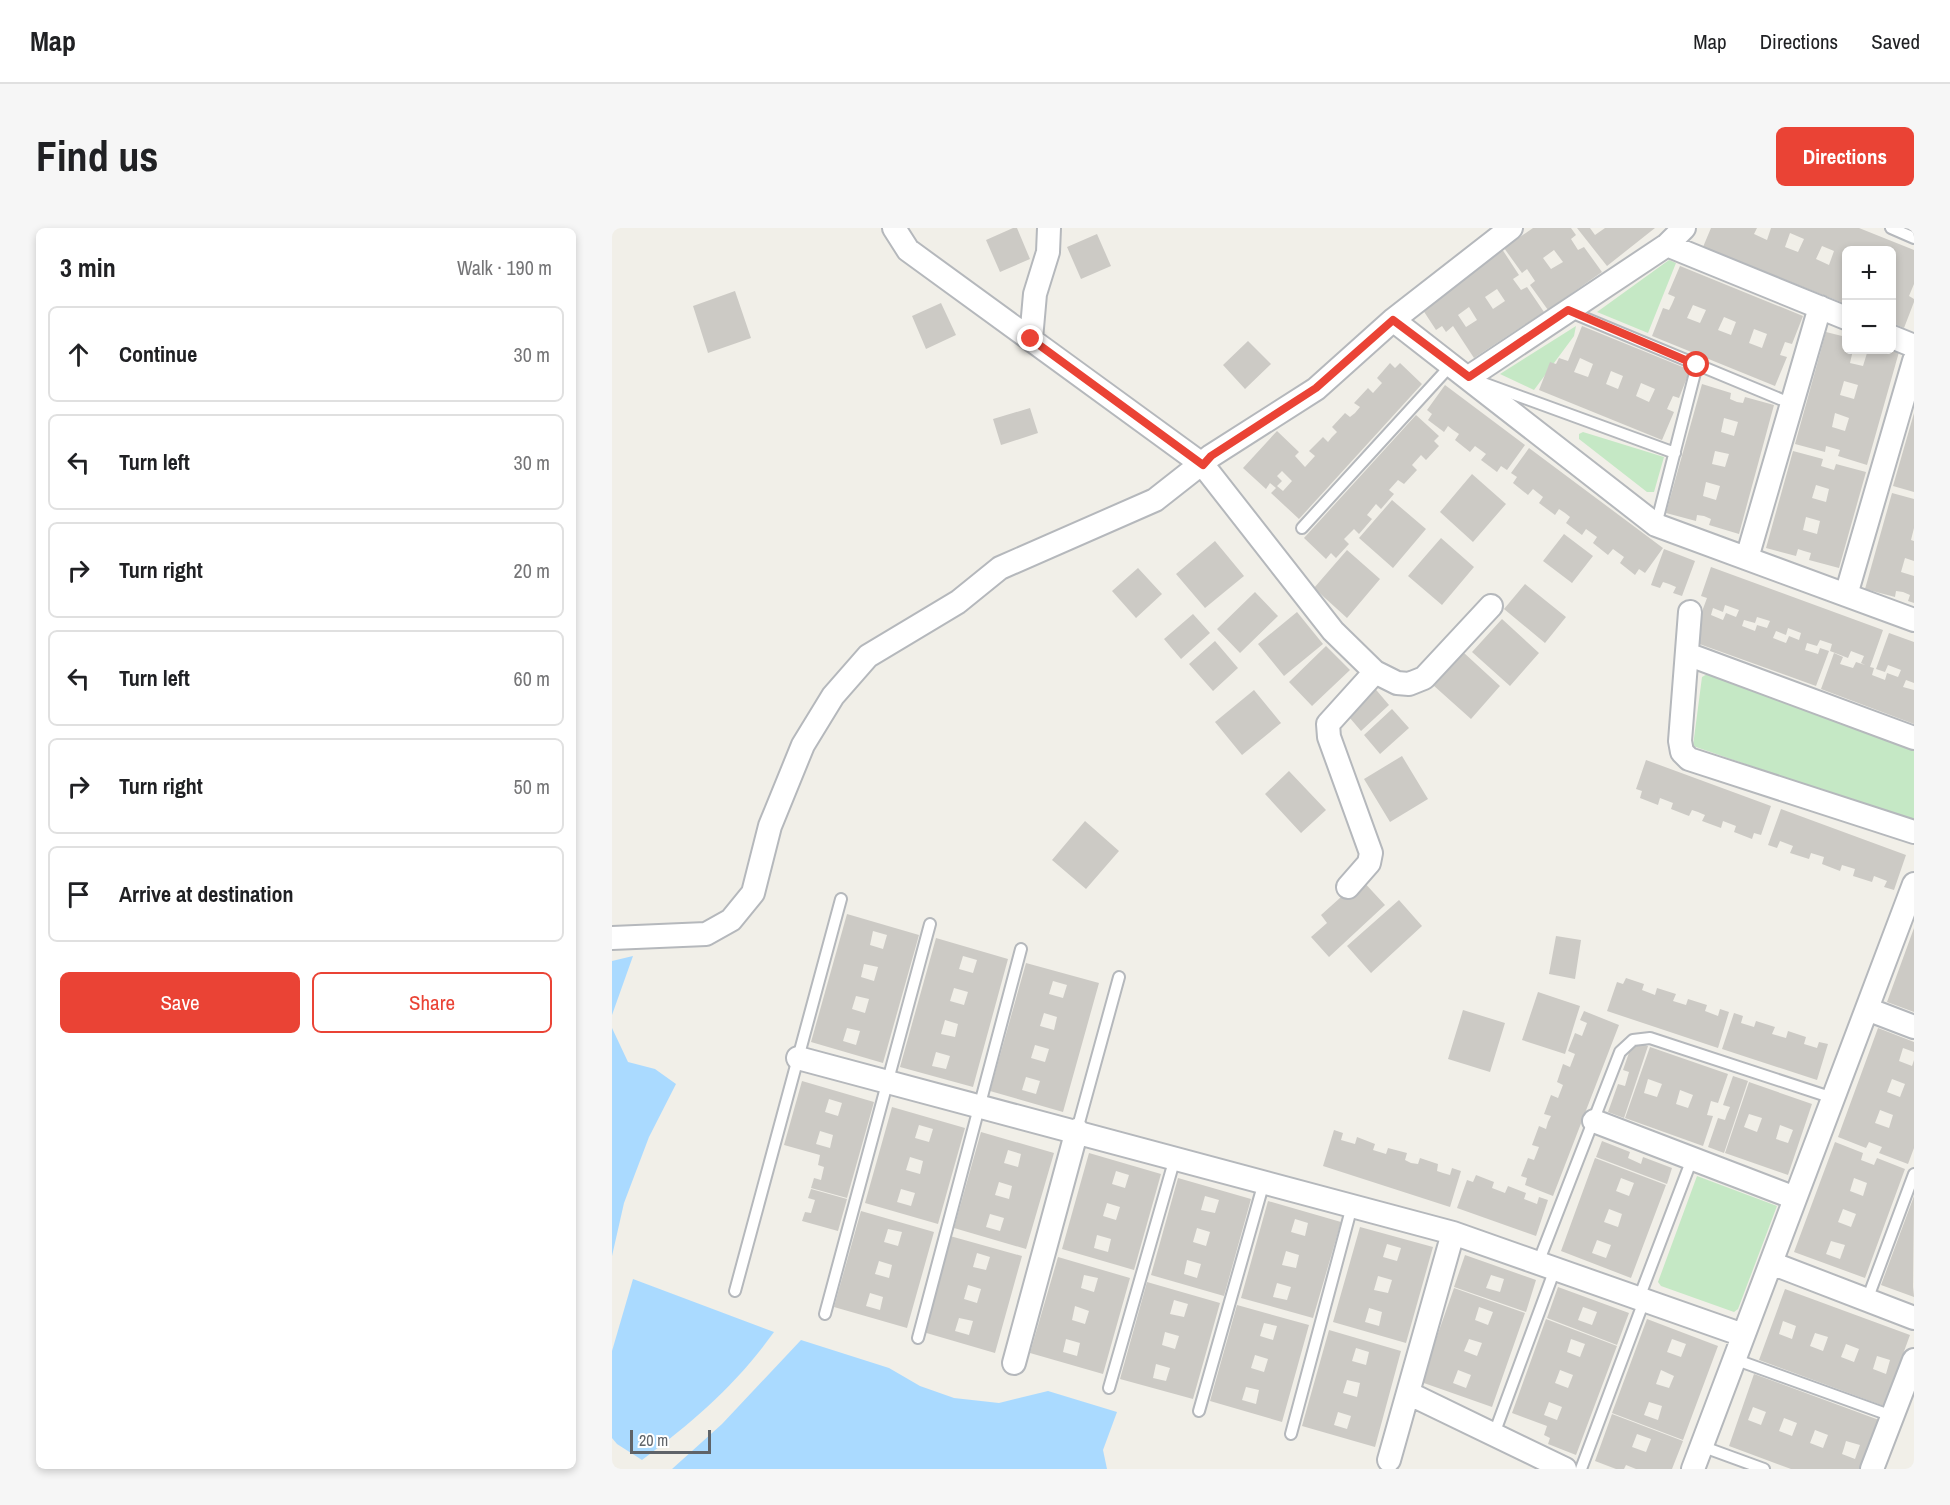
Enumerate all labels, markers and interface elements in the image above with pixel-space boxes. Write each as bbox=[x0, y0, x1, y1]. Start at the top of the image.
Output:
text: Map bbox=[30, 22, 76, 60]
text: Map bbox=[1693, 27, 1727, 56]
text: Directions bbox=[1760, 27, 1838, 56]
text: Saved bbox=[1871, 27, 1920, 56]
button: Directions bbox=[1776, 127, 1914, 186]
text: Find us bbox=[36, 128, 158, 184]
map controls bbox=[1842, 246, 1896, 354]
button: + bbox=[1842, 246, 1896, 300]
text: 3 min bbox=[60, 250, 116, 285]
text: Walk · 190 m bbox=[457, 254, 552, 281]
button: − bbox=[1842, 300, 1896, 354]
route end bbox=[1017, 325, 1043, 351]
icon: ahead bbox=[62, 338, 95, 371]
text: Continue bbox=[119, 339, 197, 369]
text: 30 m bbox=[514, 341, 550, 368]
route start bbox=[1683, 351, 1709, 377]
icon: left bbox=[62, 446, 95, 479]
text: Turn left bbox=[119, 447, 190, 477]
text: 30 m bbox=[514, 449, 550, 476]
icon: right bbox=[62, 554, 95, 587]
text: Turn right bbox=[119, 555, 203, 585]
text: 20 m bbox=[514, 557, 550, 584]
icon: left bbox=[62, 662, 95, 695]
text: Turn left bbox=[119, 663, 190, 693]
text: 60 m bbox=[514, 665, 550, 692]
icon: right bbox=[62, 770, 95, 803]
text: Turn right bbox=[119, 771, 203, 801]
text: 50 m bbox=[514, 773, 550, 800]
icon: arrive bbox=[62, 878, 95, 911]
text: Arrive at destination bbox=[119, 879, 293, 909]
button: Save bbox=[60, 972, 300, 1033]
button: Share bbox=[312, 972, 552, 1033]
scale bar bbox=[630, 1427, 711, 1454]
text: 20 m bbox=[639, 1429, 668, 1451]

